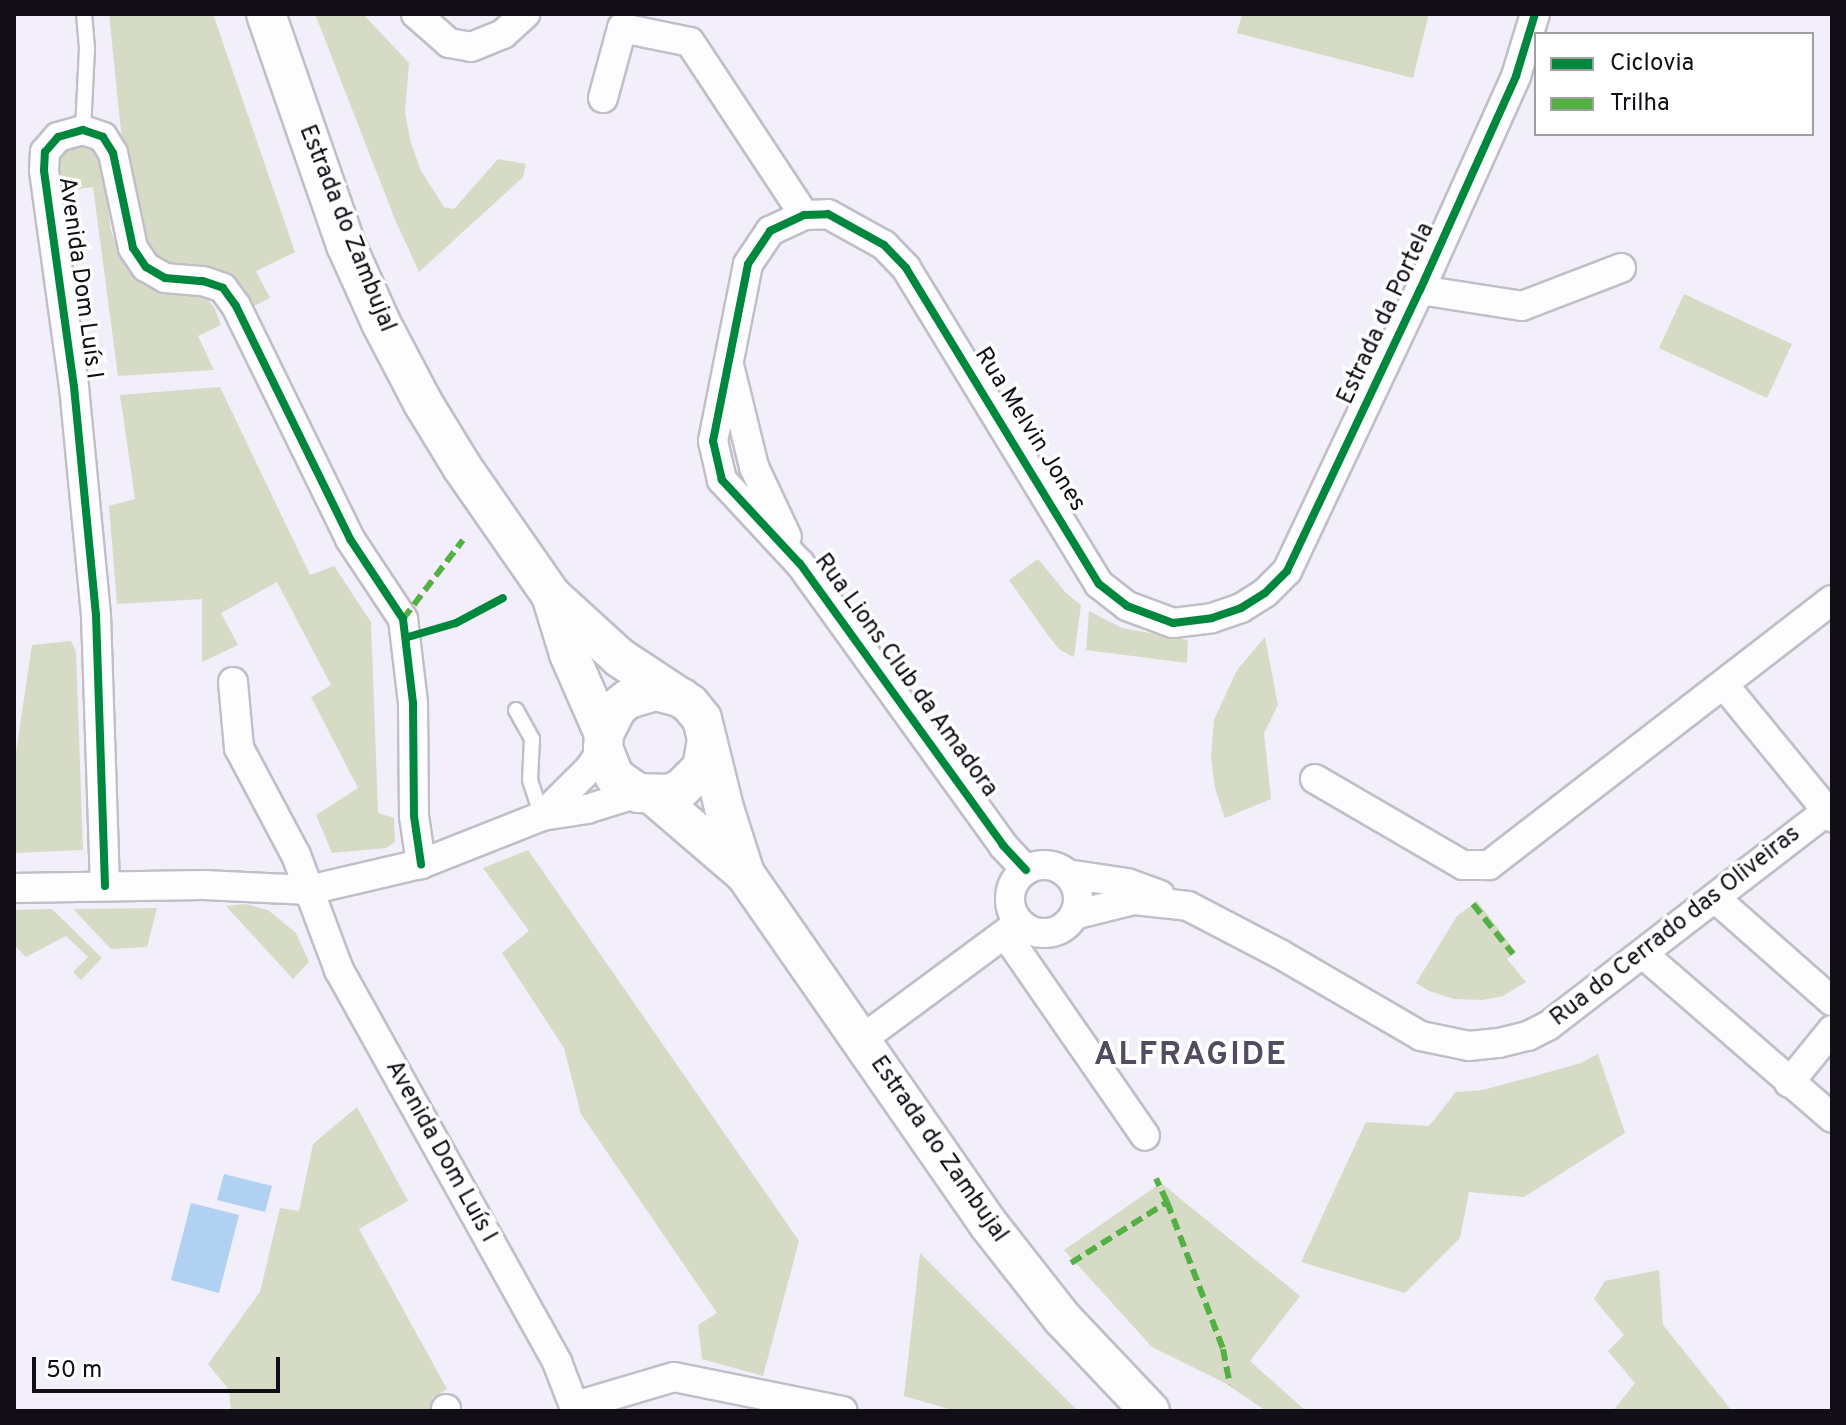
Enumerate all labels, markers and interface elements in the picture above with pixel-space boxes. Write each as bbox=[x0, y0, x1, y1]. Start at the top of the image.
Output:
legend bbox=[1534, 32, 1814, 136]
text: Ciclovia bbox=[1610, 49, 1694, 79]
text: Trilha bbox=[1610, 89, 1670, 119]
street label: Estrada do Zambujal bbox=[291, 121, 401, 337]
street label: Avenida Dom Luís I bbox=[51, 175, 107, 381]
street label: Estrada da Portela bbox=[1332, 219, 1442, 409]
street label: Rua Melvin Jones bbox=[967, 343, 1091, 517]
street label: Rua Lions Club da Amadora bbox=[807, 548, 1003, 804]
street label: Rua do Cerrado das Oliveiras bbox=[1545, 820, 1807, 1034]
district label: ALFRAGIDE bbox=[1094, 1037, 1288, 1075]
street label: Estrada do Zambujal bbox=[863, 1051, 1013, 1249]
street label: Avenida Dom Luís I bbox=[378, 1056, 502, 1248]
scale bar bbox=[36, 1341, 284, 1391]
text: 50 m bbox=[46, 1356, 102, 1386]

